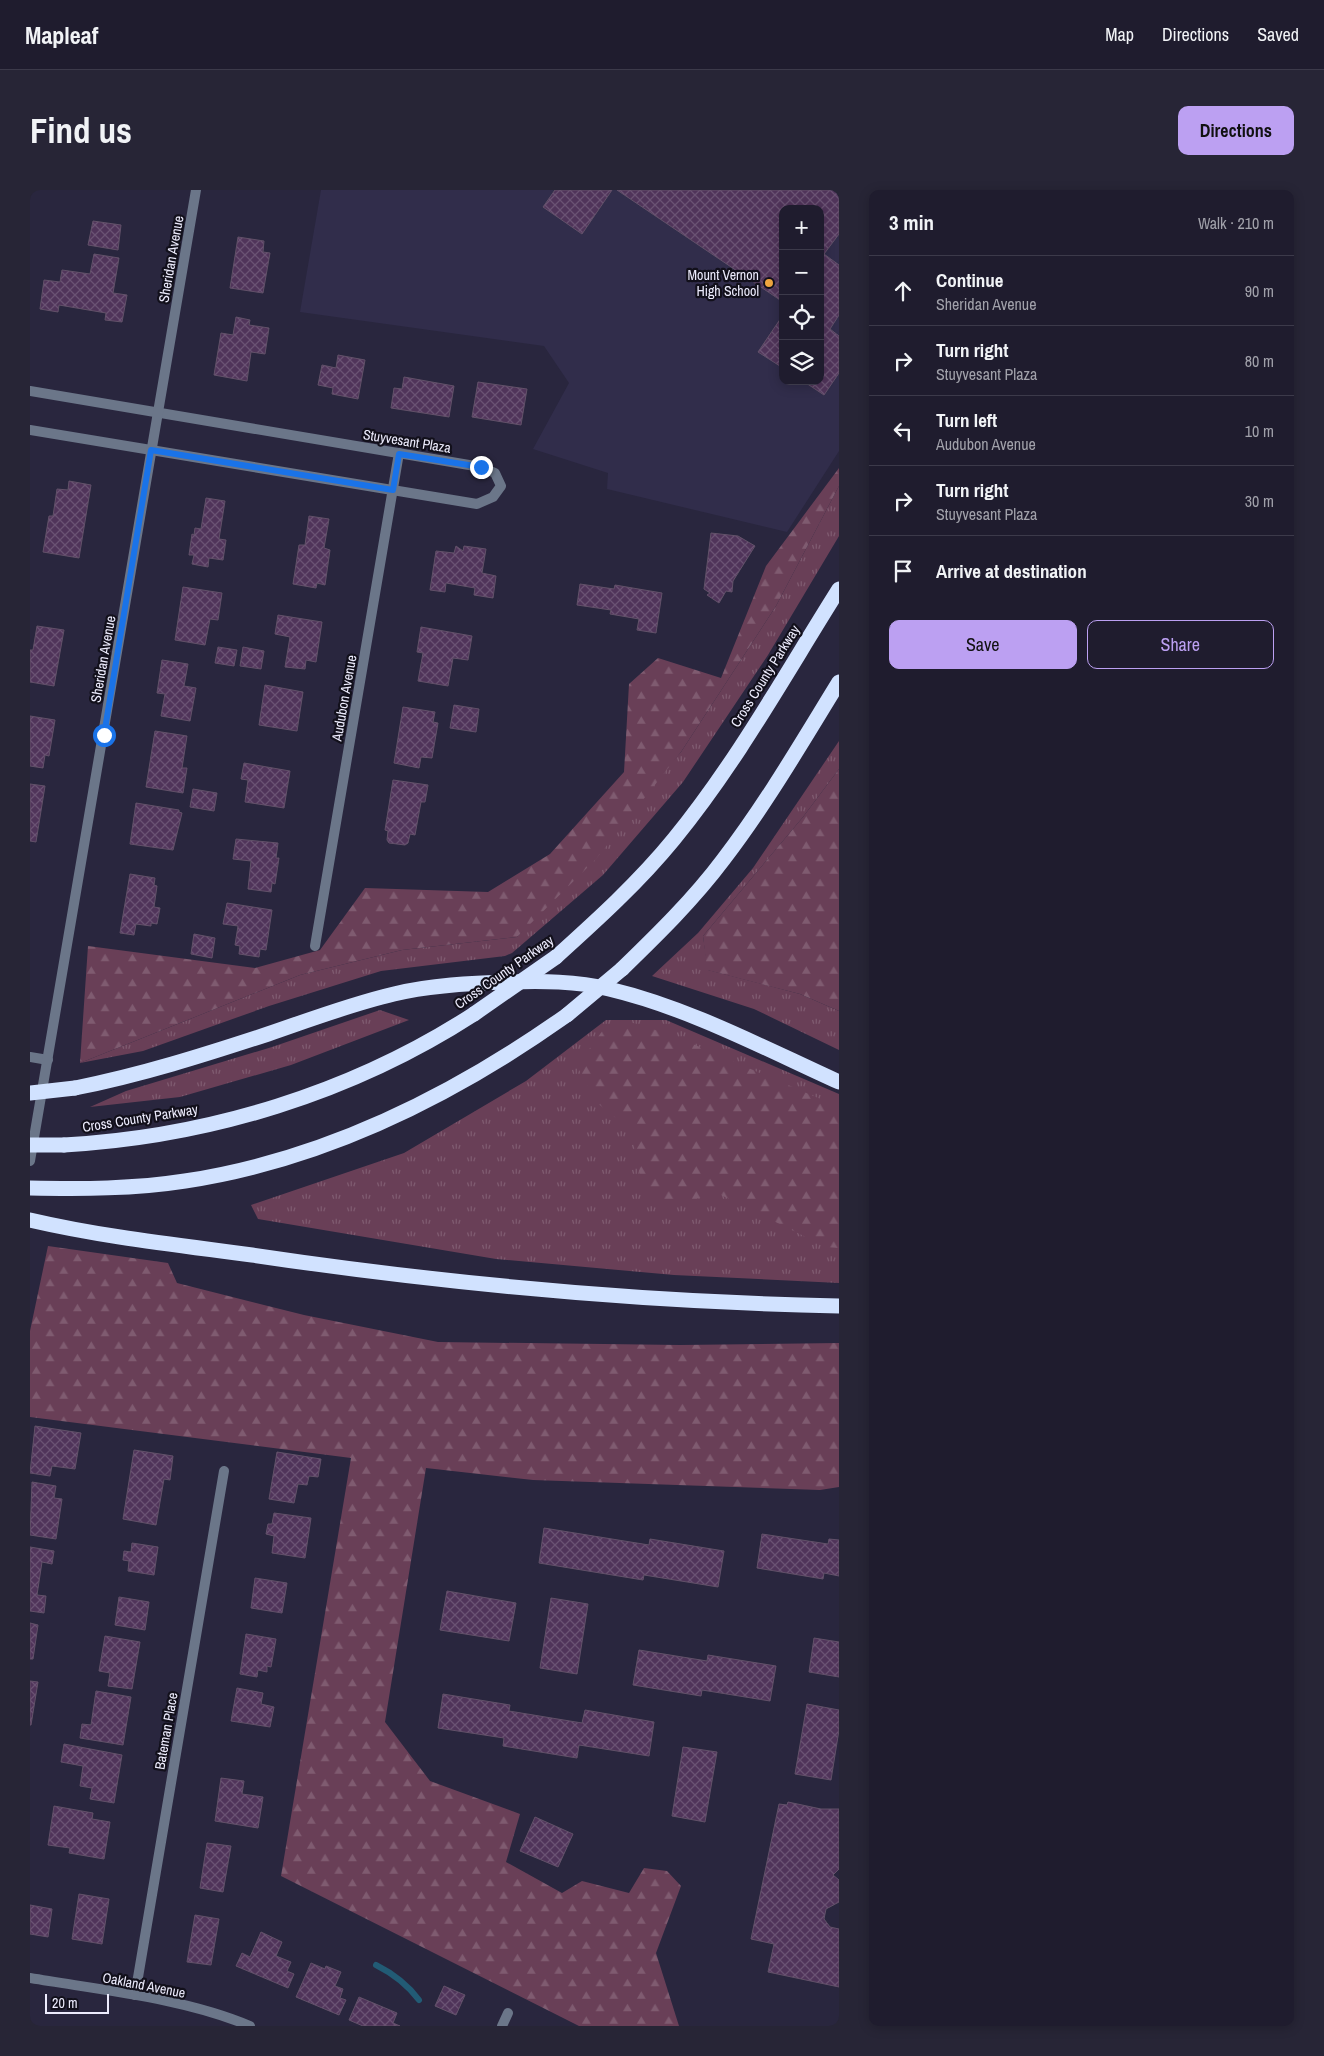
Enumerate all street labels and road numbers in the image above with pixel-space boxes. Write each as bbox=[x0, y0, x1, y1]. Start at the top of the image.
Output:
street label: Sheridan Avenue bbox=[155, 214, 187, 304]
street label: Stuyvesant Plaza bbox=[362, 425, 453, 457]
street label: Sheridan Avenue bbox=[87, 614, 119, 704]
street label: Cross County Parkway bbox=[726, 622, 804, 730]
street label: Audubon Avenue bbox=[327, 653, 360, 744]
street label: Cross County Parkway bbox=[451, 931, 557, 1013]
street label: Cross County Parkway bbox=[81, 1100, 199, 1136]
street label: Bateman Place bbox=[150, 1691, 182, 1771]
street label: Oakland Avenue bbox=[101, 1968, 187, 2002]

